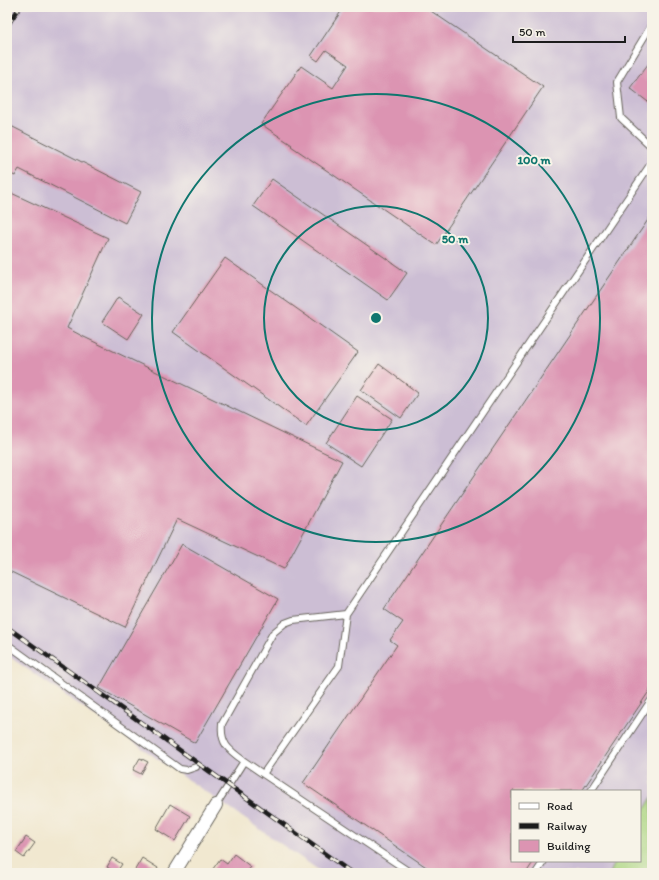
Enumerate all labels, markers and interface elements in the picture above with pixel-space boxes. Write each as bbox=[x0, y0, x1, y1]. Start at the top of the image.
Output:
scale bar bbox=[513, 18, 625, 44]
text: 50 m bbox=[519, 25, 545, 39]
text: 100 m bbox=[517, 153, 551, 167]
text: 50 m bbox=[442, 232, 469, 246]
centre of rings bbox=[369, 311, 383, 325]
legend bbox=[511, 790, 641, 862]
text: Road bbox=[547, 799, 573, 813]
text: Railway bbox=[547, 819, 587, 833]
text: Building bbox=[547, 839, 591, 853]

